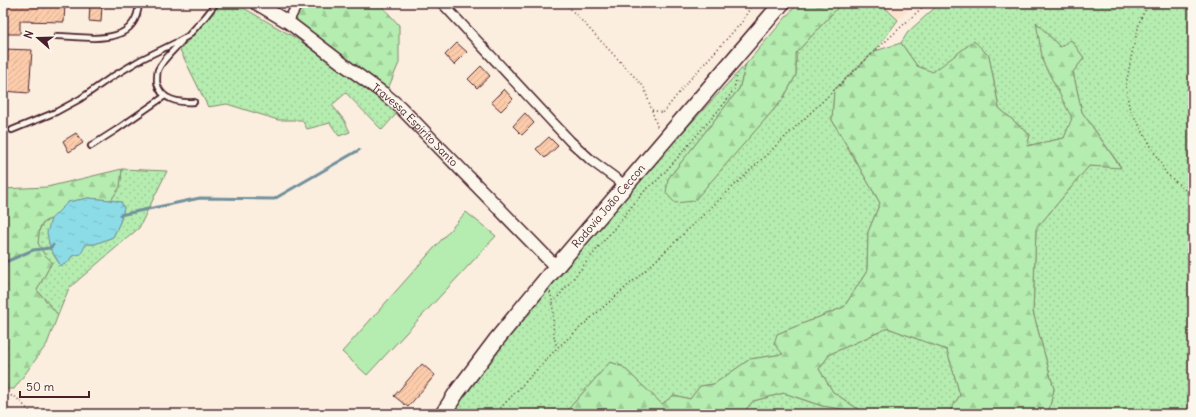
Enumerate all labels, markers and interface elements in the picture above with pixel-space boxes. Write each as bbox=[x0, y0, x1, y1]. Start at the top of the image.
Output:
north arrow bbox=[18, 18, 58, 58]
text: N bbox=[21, 29, 36, 41]
street label: Travessa Espirito Santo bbox=[369, 80, 461, 169]
street label: Rodovia João Ceccon bbox=[569, 161, 648, 251]
scale bar bbox=[20, 373, 89, 399]
text: 50 m bbox=[26, 379, 55, 394]

